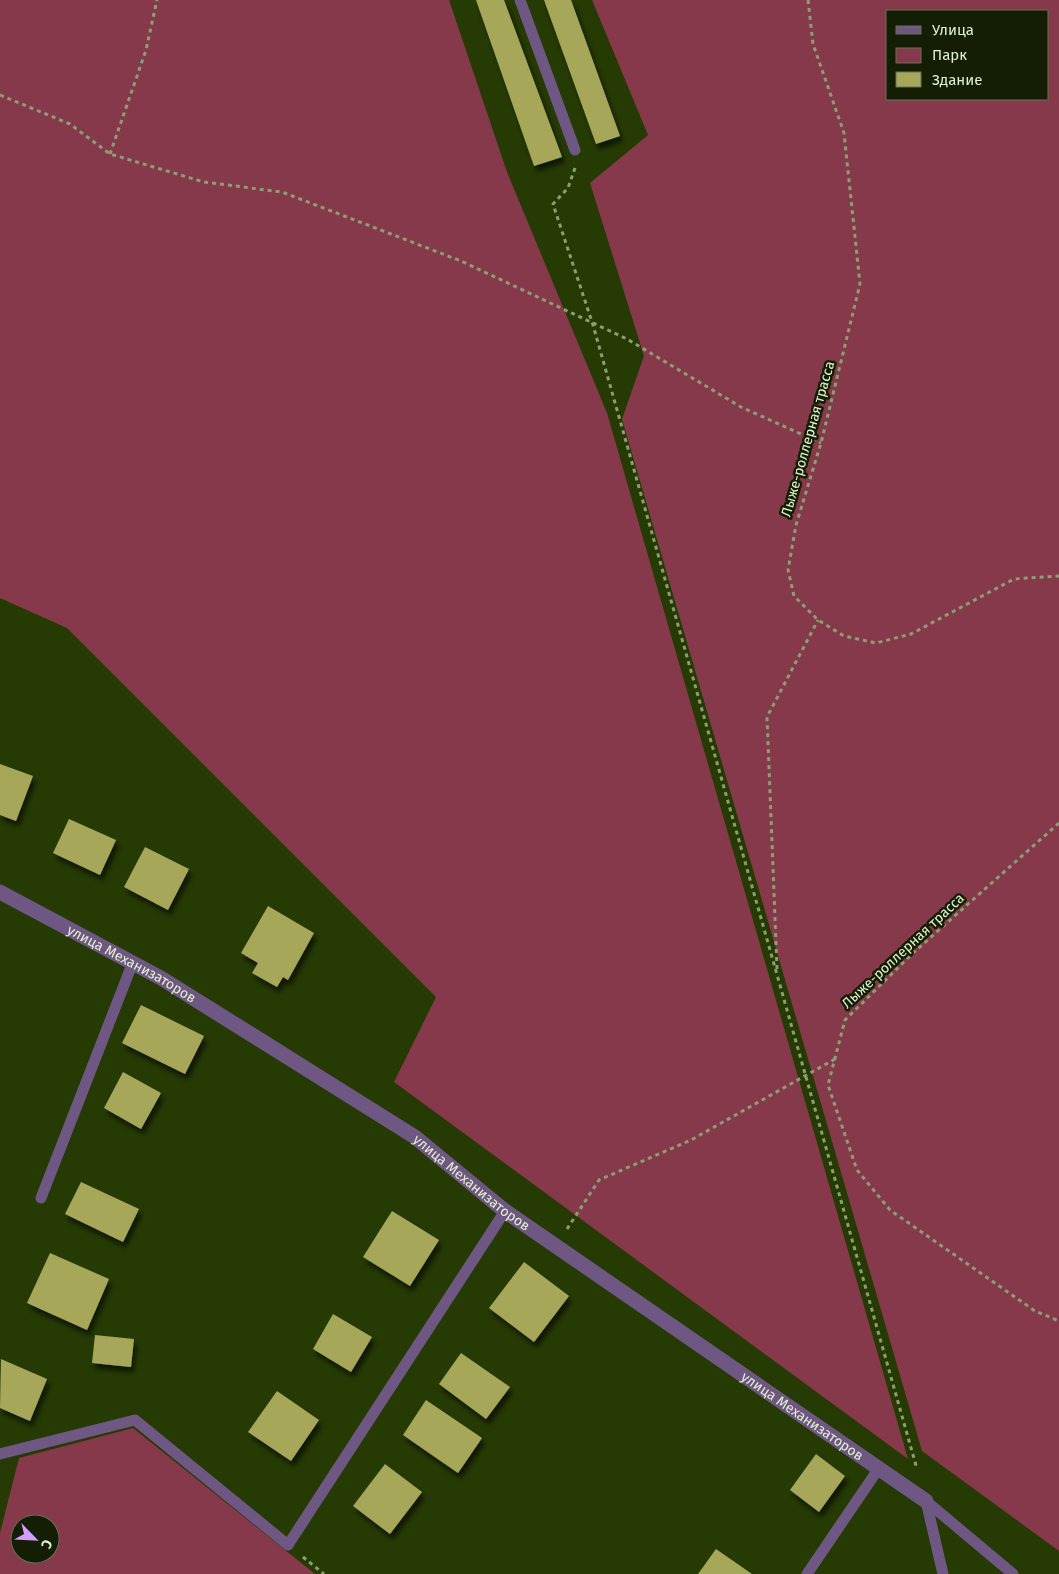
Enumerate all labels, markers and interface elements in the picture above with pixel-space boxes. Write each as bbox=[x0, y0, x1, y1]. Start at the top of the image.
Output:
legend bbox=[886, 10, 1049, 100]
text: Улица bbox=[932, 21, 974, 39]
text: Парк bbox=[932, 46, 967, 64]
text: Здание bbox=[932, 71, 982, 89]
street label: Лыже-роллерная трасса bbox=[778, 359, 838, 519]
street label: Лыже-роллерная трасса bbox=[838, 890, 968, 1012]
street label: улица Механизаторов bbox=[64, 921, 199, 1006]
street label: улица Механизаторов bbox=[410, 1131, 534, 1234]
street label: улица Механизаторов bbox=[738, 1368, 867, 1464]
north arrow bbox=[10, 1514, 60, 1564]
text: С bbox=[37, 1537, 56, 1551]

